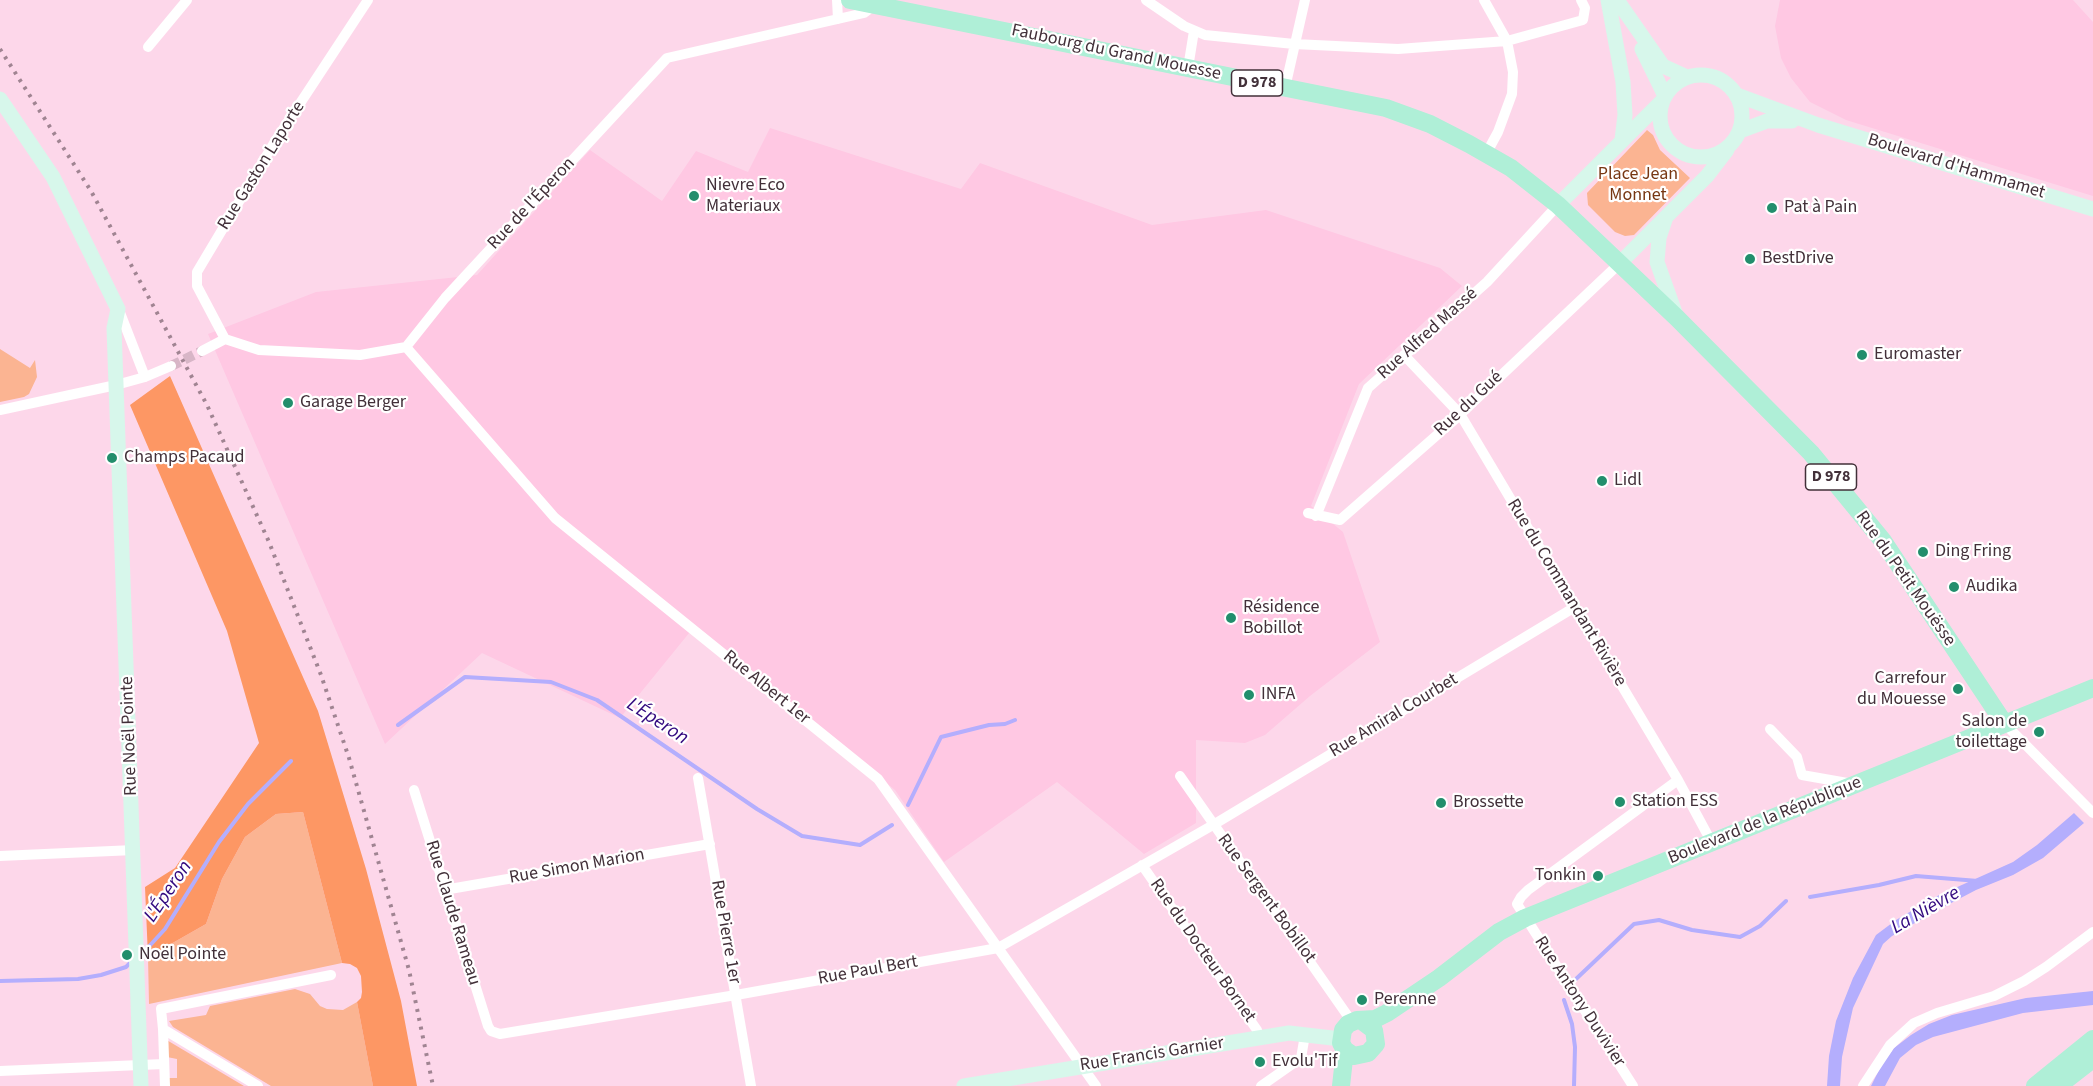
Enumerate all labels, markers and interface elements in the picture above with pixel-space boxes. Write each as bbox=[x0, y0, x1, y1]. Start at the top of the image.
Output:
street label: Faubourg du Grand Mouesse bbox=[1009, 20, 1223, 86]
road number: D 978 bbox=[1232, 70, 1282, 96]
street label: Rue Gaston Laporte bbox=[214, 98, 310, 234]
street label: Boulevard d'Hammamet bbox=[1865, 130, 2047, 204]
street label: Rue de l'Éperon bbox=[484, 153, 580, 255]
park label: Place Jean Monnet bbox=[1598, 164, 1678, 207]
place label: Nievre Eco Materiaux bbox=[706, 175, 785, 218]
marker: Nievre Eco Materiaux bbox=[687, 189, 701, 203]
place label: Pat à Pain bbox=[1784, 197, 1857, 219]
marker: Pat à Pain bbox=[1765, 201, 1779, 215]
place label: BestDrive bbox=[1762, 248, 1834, 270]
marker: BestDrive bbox=[1743, 252, 1757, 266]
street label: Rue Alfred Massé bbox=[1374, 284, 1482, 384]
place label: Euromaster bbox=[1874, 344, 1961, 366]
marker: Euromaster bbox=[1855, 348, 1869, 362]
street label: Rue du Gué bbox=[1430, 367, 1508, 441]
place label: Garage Berger bbox=[300, 392, 406, 414]
marker: Garage Berger bbox=[281, 396, 295, 410]
place label: Champs Pacaud bbox=[124, 447, 245, 469]
marker: Champs Pacaud bbox=[105, 451, 119, 465]
road number: D 978 bbox=[1806, 464, 1856, 490]
place label: Lidl bbox=[1614, 470, 1642, 492]
marker: Lidl bbox=[1595, 474, 1609, 488]
street label: Rue du Commandant Rivière bbox=[1501, 495, 1631, 691]
street label: Rue du Petit Mouësse bbox=[1850, 507, 1960, 651]
place label: Ding Fring bbox=[1935, 541, 2011, 563]
marker: Ding Fring bbox=[1916, 545, 1930, 559]
place label: Audika bbox=[1966, 576, 2018, 598]
marker: Audika bbox=[1947, 580, 1961, 594]
place label: Résidence Bobillot bbox=[1243, 597, 1319, 640]
marker: Résidence Bobillot bbox=[1224, 611, 1238, 625]
street label: Rue Albert 1er bbox=[718, 646, 814, 730]
place label: Carrefour du Mouesse bbox=[1857, 668, 1946, 710]
street label: Rue Amiral Courbet bbox=[1326, 669, 1462, 763]
street label: Rue Noël Pointe bbox=[117, 676, 143, 796]
marker: Carrefour du Mouesse bbox=[1951, 682, 1965, 696]
place label: INFA bbox=[1261, 684, 1295, 706]
marker: INFA bbox=[1242, 688, 1256, 702]
water label: L'Éperon bbox=[622, 693, 692, 751]
place label: Salon de toilettage bbox=[1955, 711, 2027, 754]
marker: Salon de toilettage bbox=[2032, 725, 2046, 739]
street label: Boulevard de la République bbox=[1665, 772, 1865, 870]
place label: Station ESS bbox=[1632, 791, 1718, 813]
place label: Brossette bbox=[1453, 792, 1524, 814]
marker: Station ESS bbox=[1613, 795, 1627, 809]
marker: Brossette bbox=[1434, 796, 1448, 810]
street label: Rue Sergent Bobillot bbox=[1212, 830, 1320, 968]
street label: Rue Claude Rameau bbox=[420, 838, 484, 988]
street label: Rue Simon Marion bbox=[508, 844, 646, 890]
water label: L'Éperon bbox=[140, 857, 198, 927]
place label: Tonkin bbox=[1535, 865, 1586, 887]
marker: Tonkin bbox=[1591, 869, 1605, 883]
street label: Rue du Docteur Bornet bbox=[1144, 875, 1260, 1027]
street label: Rue Pierre 1er bbox=[705, 878, 745, 986]
water label: La Nièvre bbox=[1887, 882, 1965, 940]
street label: Rue Antony Duvivier bbox=[1529, 933, 1629, 1071]
place label: Noël Pointe bbox=[139, 944, 226, 966]
marker: Noël Pointe bbox=[120, 948, 134, 962]
street label: Rue Paul Bert bbox=[816, 952, 920, 990]
place label: Perenne bbox=[1374, 989, 1436, 1011]
marker: Perenne bbox=[1355, 993, 1369, 1007]
street label: Rue Francis Garnier bbox=[1078, 1033, 1226, 1077]
place label: Evolu'Tif bbox=[1272, 1051, 1338, 1073]
marker: Evolu'Tif bbox=[1253, 1055, 1267, 1069]

